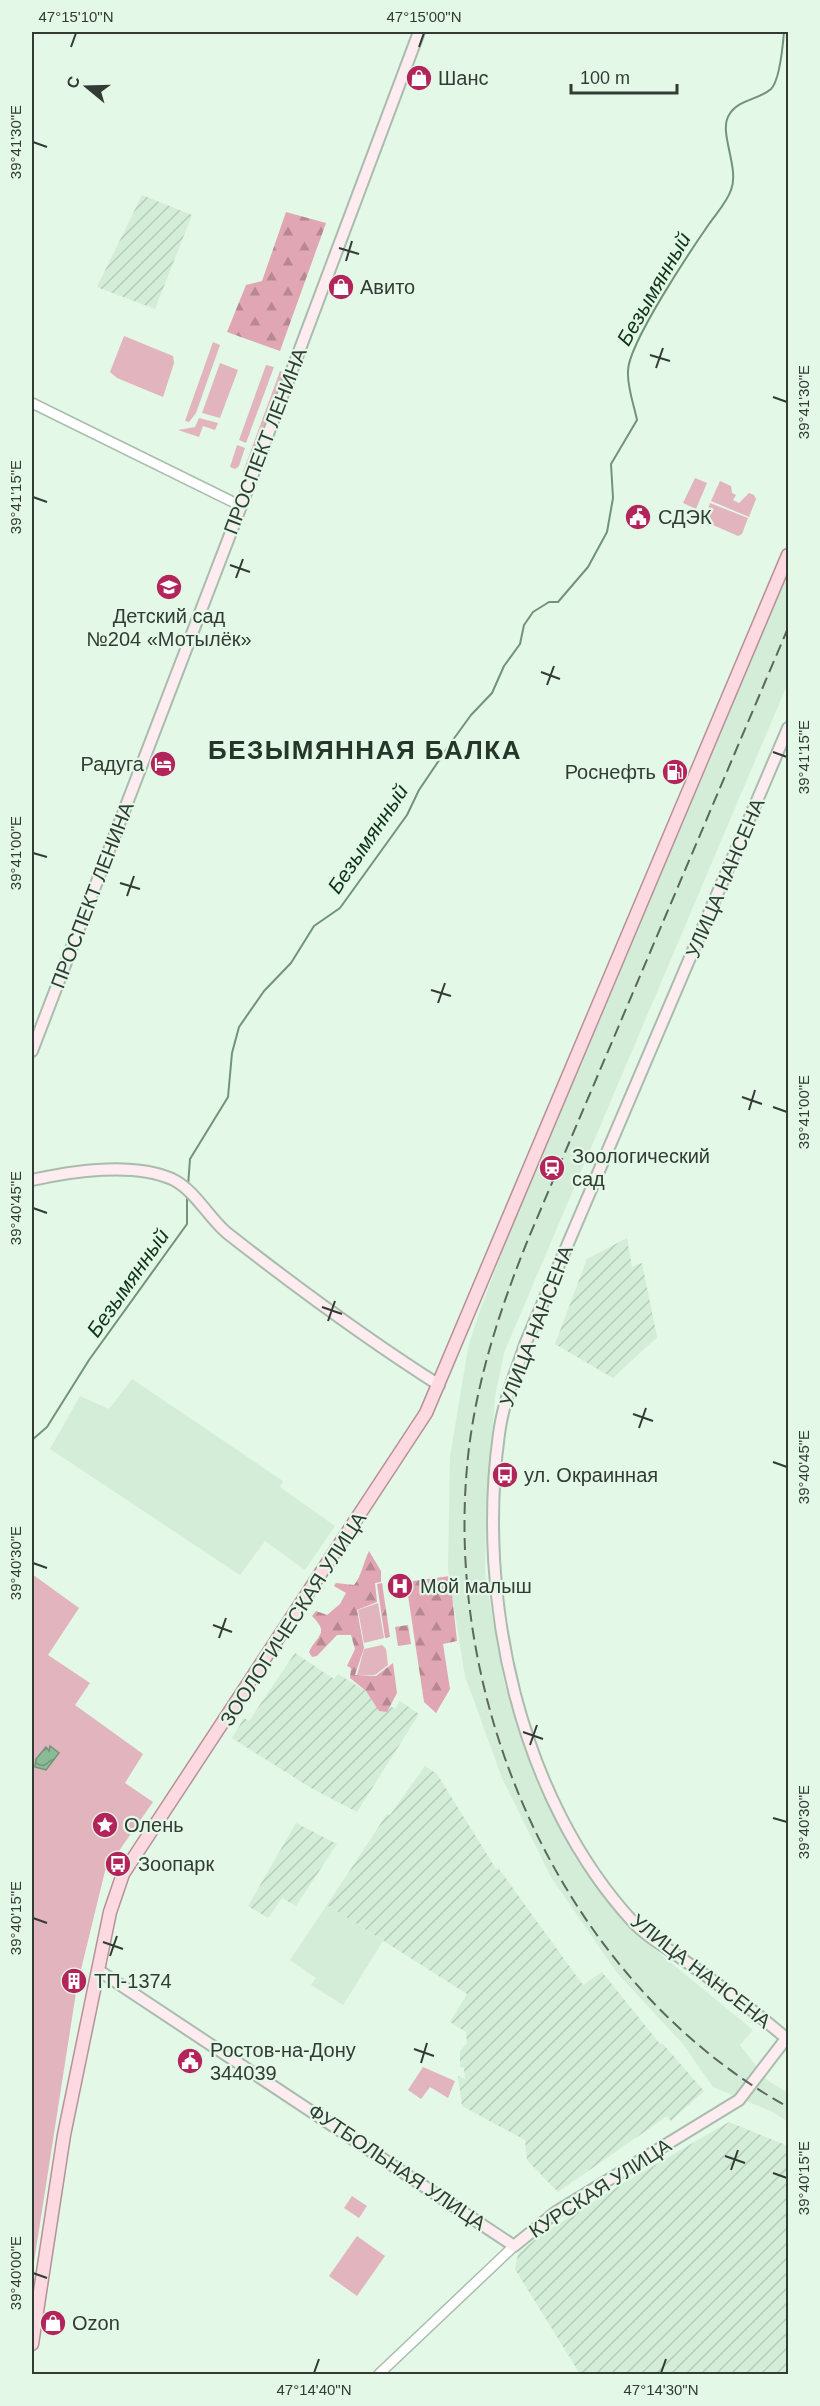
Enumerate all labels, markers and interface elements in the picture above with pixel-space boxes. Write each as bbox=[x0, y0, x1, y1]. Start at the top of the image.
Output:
text: 47°15'10"N bbox=[38, 8, 114, 25]
text: 47°15'00"N bbox=[386, 8, 462, 25]
north arrow bbox=[57, 57, 117, 117]
scale bar bbox=[571, 57, 678, 95]
shop icon: Шанс bbox=[404, 63, 434, 93]
place label: Шанс bbox=[438, 67, 489, 89]
text: 100 m bbox=[580, 68, 630, 88]
text: С bbox=[63, 74, 83, 91]
text: 39°41'30"E bbox=[7, 105, 24, 179]
water label: Безымянный bbox=[612, 228, 695, 349]
shop icon: Авито bbox=[326, 272, 356, 302]
place label: Авито bbox=[360, 276, 415, 298]
street label: ПРОСПЕКТ ЛЕНИНА bbox=[219, 344, 311, 537]
text: 39°41'30"E bbox=[795, 365, 812, 439]
text: 39°41'15"E bbox=[7, 460, 24, 534]
public building icon: СДЭК bbox=[623, 502, 653, 532]
place label: СДЭК bbox=[658, 506, 712, 528]
school or university icon: Детский сад №204 «Мотылёк» bbox=[154, 572, 184, 602]
place label: Детский сад №204 «Мотылёк» bbox=[86, 605, 252, 650]
text: 39°41'15"E bbox=[795, 720, 812, 794]
district label: БЕЗЫМЯННАЯ БАЛКА bbox=[208, 735, 522, 765]
hotel icon: Радуга bbox=[148, 749, 178, 779]
place label: Радуга bbox=[81, 753, 145, 775]
fuel station icon: Роснефть bbox=[660, 757, 690, 787]
place label: Роснефть bbox=[565, 761, 656, 783]
water label: Безымянный bbox=[323, 780, 413, 897]
street label: УЛИЦА НАНСЕНА bbox=[681, 794, 769, 961]
street label: ПРОСПЕКТ ЛЕНИНА bbox=[46, 798, 138, 991]
text: 39°41'00"E bbox=[7, 816, 24, 890]
text: 39°41'00"E bbox=[795, 1075, 812, 1149]
place label: Зоологический сад bbox=[572, 1145, 710, 1190]
station icon: Зоологический сад bbox=[537, 1153, 567, 1183]
text: 39°40'45"E bbox=[7, 1171, 24, 1245]
water label: Безымянный bbox=[82, 1224, 173, 1341]
street label: УЛИЦА НАНСЕНА bbox=[495, 1242, 577, 1410]
text: 39°40'45"E bbox=[795, 1430, 812, 1504]
bus stop icon: ул. Окраинная bbox=[490, 1460, 520, 1490]
place label: ул. Окраинная bbox=[524, 1464, 658, 1486]
street label: ЗООЛОГИЧЕСКАЯ УЛИЦА bbox=[216, 1507, 371, 1730]
text: 39°40'30"E bbox=[7, 1526, 24, 1600]
hospital icon: Мой малыш bbox=[385, 1571, 415, 1601]
place label: Мой малыш bbox=[420, 1575, 532, 1597]
text: 39°40'30"E bbox=[795, 1785, 812, 1859]
place icon: Олень bbox=[90, 1810, 120, 1840]
place label: Олень bbox=[124, 1814, 184, 1836]
bus stop icon: Зоопарк bbox=[103, 1849, 133, 1879]
place label: Зоопарк bbox=[138, 1853, 214, 1875]
text: 39°40'15"E bbox=[7, 1881, 24, 1955]
street label: УЛИЦА НАНСЕНА bbox=[627, 1910, 776, 2033]
building icon: ТП-1374 bbox=[59, 1966, 89, 1996]
place label: ТП-1374 bbox=[94, 1970, 172, 1992]
place label: Ростов-на-Дону 344039 bbox=[210, 2039, 356, 2084]
public building icon: Ростов-на-Дону 344039 bbox=[175, 2046, 205, 2076]
street label: ФУТБОЛЬНАЯ УЛИЦА bbox=[304, 2099, 490, 2235]
street label: КУРСКАЯ УЛИЦА bbox=[525, 2134, 676, 2242]
text: 39°40'15"E bbox=[795, 2141, 812, 2215]
text: 39°40'00"E bbox=[7, 2236, 24, 2310]
shop icon: Ozon bbox=[38, 2308, 68, 2338]
place label: Ozon bbox=[72, 2312, 120, 2334]
text: 47°14'40"N bbox=[276, 2381, 352, 2398]
text: 47°14'30"N bbox=[623, 2381, 699, 2398]

